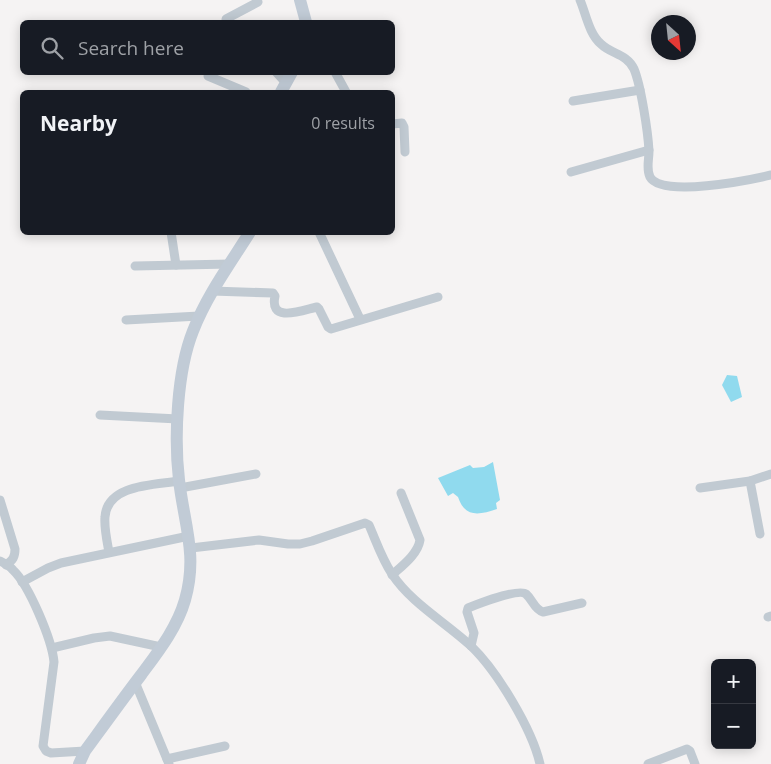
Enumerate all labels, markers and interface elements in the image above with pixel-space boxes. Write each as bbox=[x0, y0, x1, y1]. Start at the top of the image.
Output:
north arrow bbox=[651, 15, 696, 60]
search box bbox=[20, 20, 395, 75]
icon: search bbox=[38, 34, 66, 62]
text: Search here bbox=[78, 35, 184, 61]
text: Nearby bbox=[40, 109, 117, 137]
text: 0 results bbox=[311, 112, 375, 134]
map controls bbox=[711, 659, 756, 749]
button: + bbox=[711, 659, 756, 704]
button: − bbox=[711, 704, 756, 749]

